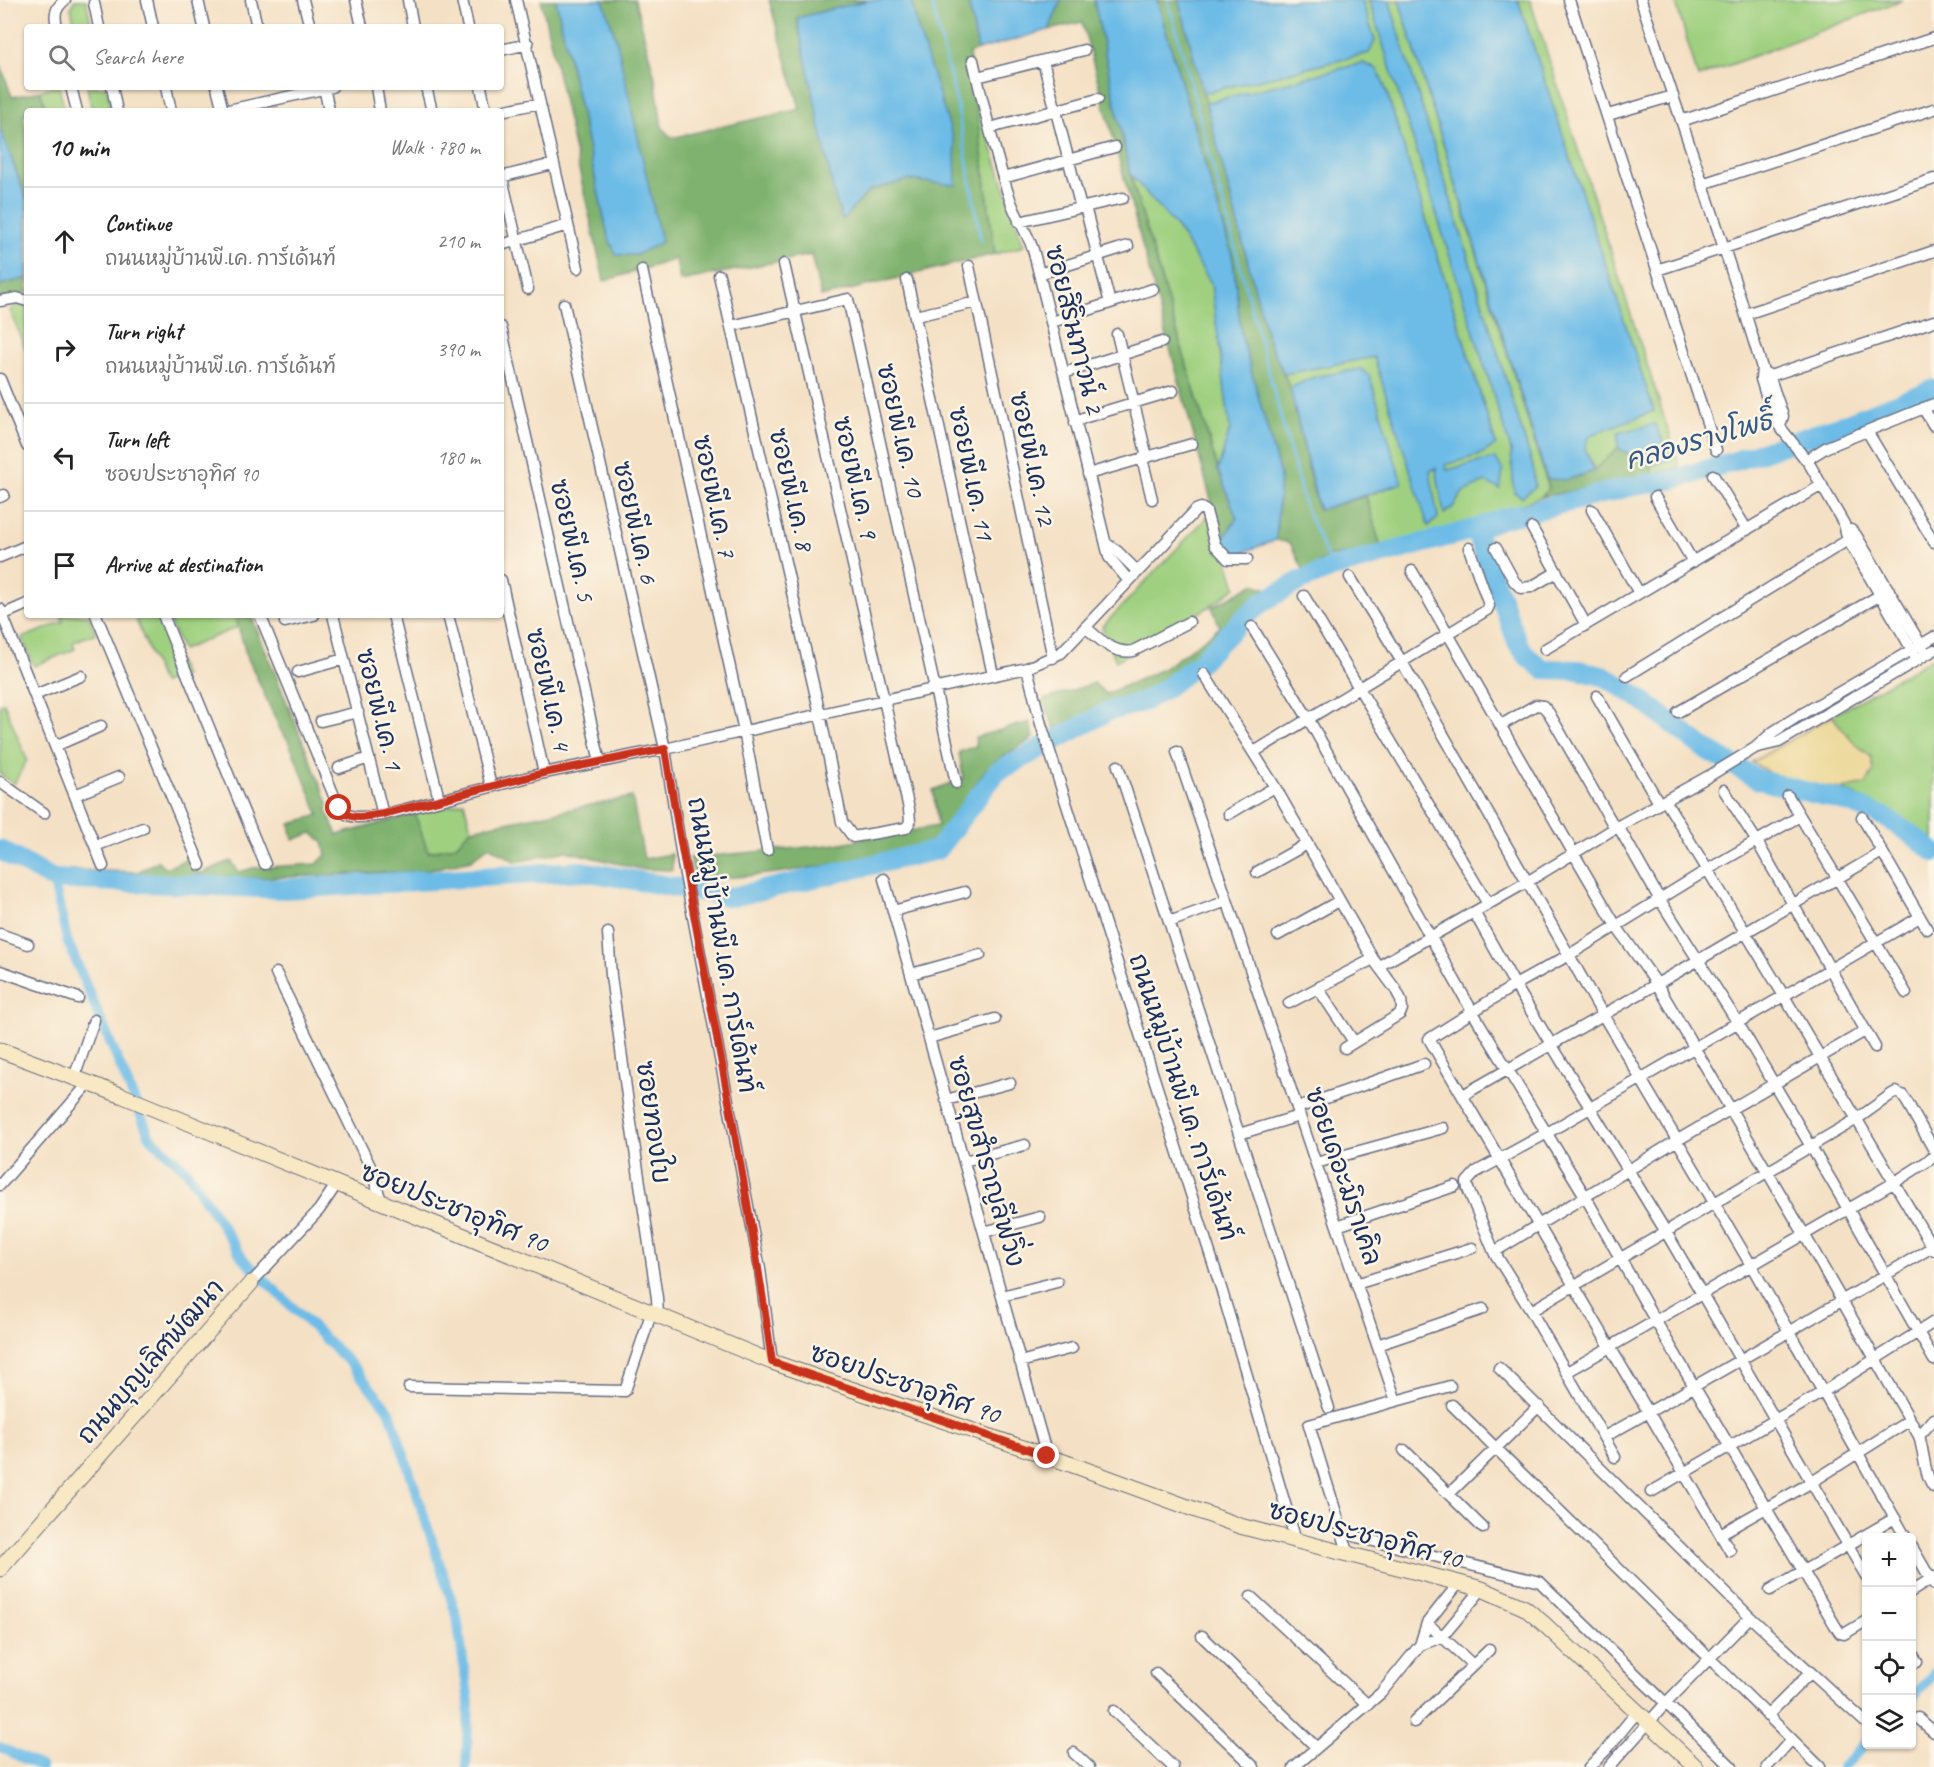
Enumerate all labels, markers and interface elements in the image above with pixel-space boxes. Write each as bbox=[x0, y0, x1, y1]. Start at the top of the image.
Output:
search box bbox=[24, 24, 504, 90]
icon: search bbox=[45, 41, 78, 74]
text: Search here bbox=[93, 43, 183, 71]
text: 10 min bbox=[48, 131, 110, 164]
text: Walk · 780 m bbox=[390, 135, 480, 160]
text: Continue bbox=[105, 210, 171, 238]
icon: ahead bbox=[48, 225, 81, 258]
text: 210 m bbox=[437, 229, 480, 254]
street label: ซอยสิรินทาวน์ 2 bbox=[1038, 241, 1112, 419]
text: ถนนหมู่บ้านพี.เค. การ์เด้นท์ bbox=[105, 246, 336, 271]
text: Turn right bbox=[105, 318, 182, 346]
icon: right bbox=[48, 333, 81, 366]
text: 390 m bbox=[437, 337, 480, 362]
text: ถนนหมู่บ้านพี.เค. การ์เด้นท์ bbox=[105, 354, 336, 379]
street label: ซอยพี.เค. 10 bbox=[869, 360, 932, 502]
street label: ซอยพี.เค. 12 bbox=[1002, 388, 1063, 530]
water label: คลองรางโพธิ์ bbox=[1620, 394, 1784, 477]
street label: ซอยพี.เค. 11 bbox=[941, 403, 1002, 544]
street label: ซอยพี.เค. 9 bbox=[825, 413, 886, 544]
street label: ซอยพี.เค. 8 bbox=[761, 425, 822, 556]
text: Turn left bbox=[105, 426, 169, 454]
street label: ซอยพี.เค. 7 bbox=[685, 432, 744, 562]
icon: left bbox=[48, 441, 81, 474]
text: 180 m bbox=[437, 445, 480, 470]
street label: ซอยพี.เค. 6 bbox=[605, 458, 666, 588]
text: ซอยประชาอุทิศ 90 bbox=[105, 462, 258, 487]
street label: ซอยพี.เค. 5 bbox=[542, 476, 603, 606]
icon: arrive bbox=[48, 549, 81, 582]
text: Arrive at destination bbox=[105, 551, 262, 579]
street label: ซอยพี.เค. 4 bbox=[518, 625, 579, 756]
street label: ซอยพี.เค. 1 bbox=[348, 645, 411, 775]
route start bbox=[325, 794, 351, 820]
street label: ถนนหมู่บ้านพี.เค. การ์เด้นท์ bbox=[678, 794, 765, 1096]
street label: ถนนหมู่บ้านพี.เค. การ์เด้นท์ bbox=[1120, 949, 1246, 1246]
street label: ซอยสุขสำราญลีฟวิ่ง bbox=[939, 1050, 1039, 1271]
street label: ซอยทองใบ bbox=[629, 1059, 678, 1186]
street label: ซอยเดอะมิราเคิล bbox=[1298, 1083, 1389, 1270]
street label: ซอยประชาอุทิศ 90 bbox=[355, 1155, 554, 1263]
street label: ถนนบุญเลิศพัฒนา bbox=[70, 1272, 233, 1452]
street label: ซอยประชาอุทิศ 90 bbox=[805, 1336, 1006, 1434]
route end bbox=[1033, 1442, 1059, 1468]
street label: ซอยประชาอุทิศ 90 bbox=[1264, 1493, 1467, 1579]
map controls bbox=[1862, 1533, 1916, 1749]
button: + bbox=[1862, 1533, 1916, 1587]
button: − bbox=[1862, 1587, 1916, 1641]
button: locate bbox=[1862, 1641, 1916, 1695]
button: layers bbox=[1862, 1695, 1916, 1749]

